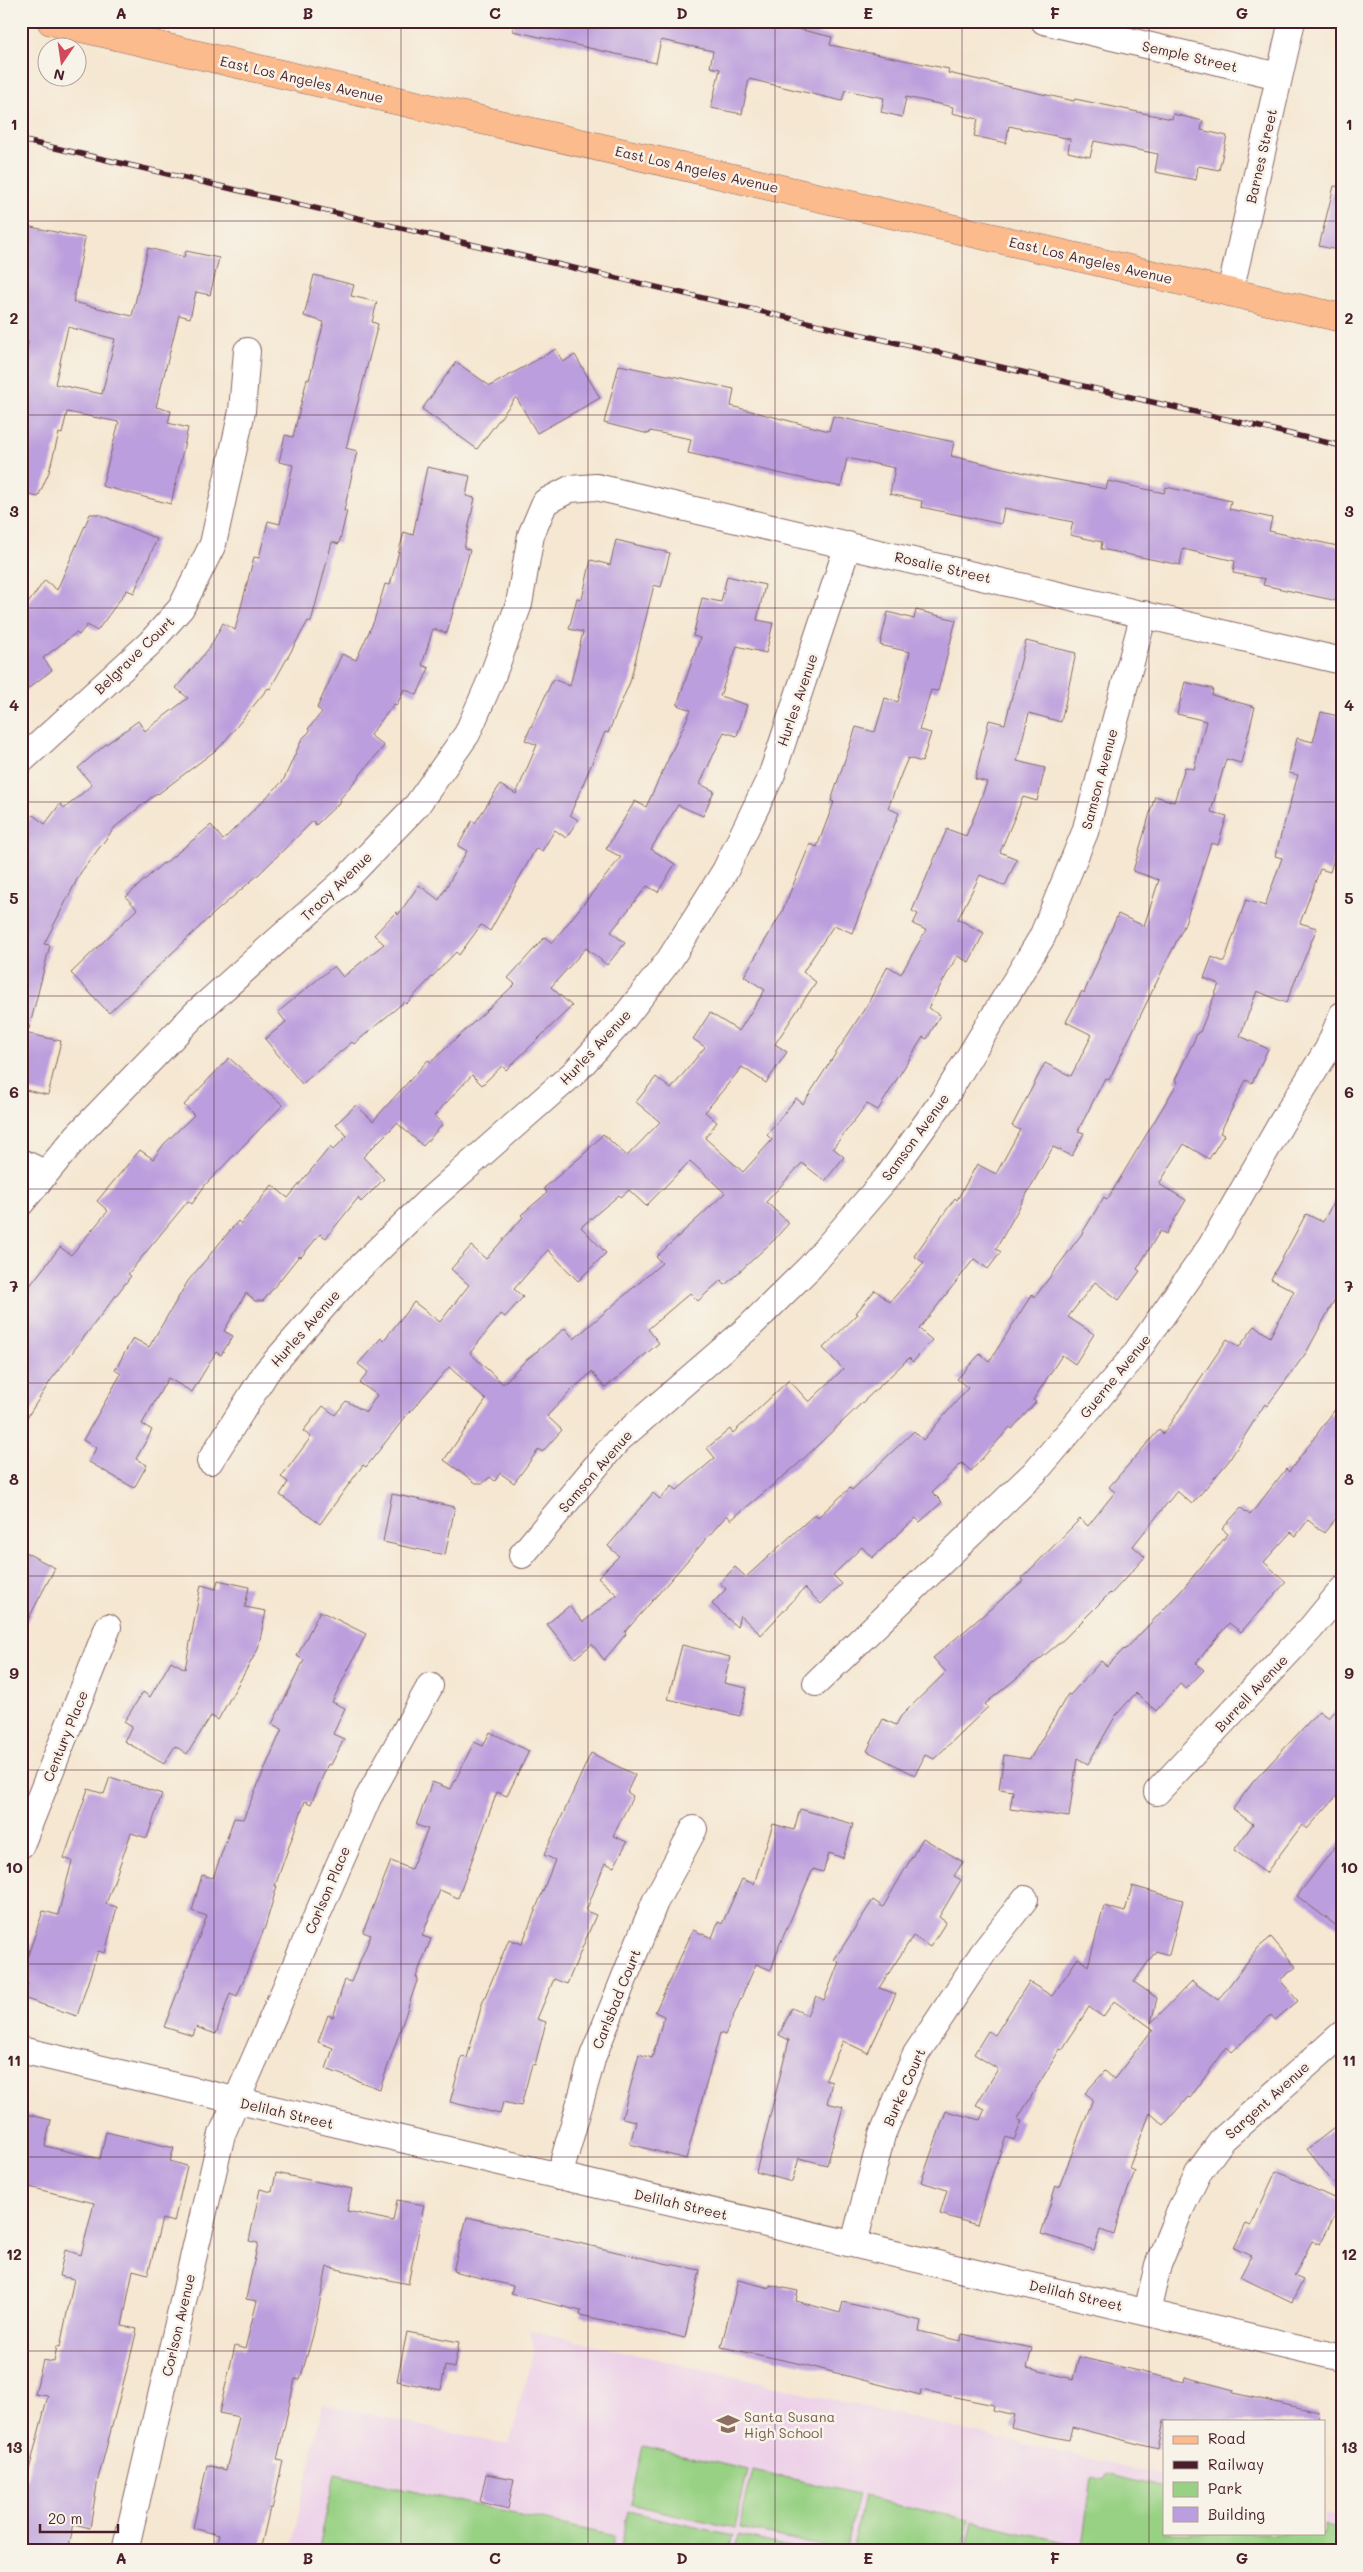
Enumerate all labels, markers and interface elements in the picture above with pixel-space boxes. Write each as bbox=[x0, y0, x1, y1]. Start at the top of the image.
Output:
text: A bbox=[115, 2, 127, 23]
text: B bbox=[303, 2, 313, 23]
text: C bbox=[489, 2, 501, 23]
text: D bbox=[676, 2, 688, 23]
text: E bbox=[863, 2, 873, 23]
text: F bbox=[1050, 2, 1060, 23]
text: G bbox=[1236, 2, 1248, 23]
street label: Semple Street bbox=[1140, 36, 1240, 76]
north arrow bbox=[38, 38, 88, 88]
street label: East Los Angeles Avenue bbox=[218, 51, 386, 107]
text: N bbox=[52, 65, 66, 86]
street label: Barnes Street bbox=[1241, 107, 1281, 205]
text: 1 bbox=[10, 113, 18, 134]
text: 1 bbox=[1345, 113, 1353, 134]
street label: East Los Angeles Avenue bbox=[613, 141, 781, 197]
street label: East Los Angeles Avenue bbox=[1007, 232, 1175, 288]
text: 2 bbox=[10, 307, 19, 328]
text: 2 bbox=[1345, 307, 1354, 328]
text: 3 bbox=[9, 500, 19, 521]
text: 3 bbox=[1344, 500, 1354, 521]
street label: Rosalie Street bbox=[893, 547, 993, 587]
street label: Belgrave Court bbox=[90, 612, 178, 698]
street label: Hurles Avenue bbox=[772, 651, 822, 749]
text: 4 bbox=[9, 694, 19, 715]
text: 4 bbox=[1344, 694, 1354, 715]
street label: Samson Avenue bbox=[1076, 727, 1122, 831]
street label: Tracy Avenue bbox=[296, 847, 376, 925]
text: 5 bbox=[9, 887, 19, 908]
text: 5 bbox=[1344, 887, 1354, 908]
street label: Hurles Avenue bbox=[555, 1005, 635, 1089]
text: 6 bbox=[9, 1081, 19, 1102]
text: 6 bbox=[1344, 1081, 1354, 1102]
street label: Samson Avenue bbox=[877, 1090, 953, 1184]
text: 7 bbox=[10, 1275, 19, 1296]
text: 7 bbox=[1345, 1275, 1354, 1296]
street label: Hurles Avenue bbox=[266, 1285, 344, 1371]
street label: Guerne Avenue bbox=[1075, 1330, 1155, 1422]
street label: Samson Avenue bbox=[554, 1426, 636, 1516]
text: 8 bbox=[9, 1468, 19, 1489]
text: 8 bbox=[1344, 1468, 1354, 1489]
street label: Burrell Avenue bbox=[1210, 1650, 1292, 1736]
text: 9 bbox=[9, 1662, 19, 1683]
text: 9 bbox=[1344, 1662, 1354, 1683]
street label: Century Place bbox=[38, 1688, 92, 1784]
street label: Corlson Place bbox=[300, 1843, 354, 1937]
text: 10 bbox=[5, 1856, 23, 1877]
text: 10 bbox=[1340, 1856, 1358, 1877]
street label: Carlsbad Court bbox=[587, 1946, 645, 2052]
street label: Burke Court bbox=[878, 2045, 930, 2129]
text: 11 bbox=[7, 2049, 21, 2070]
text: 11 bbox=[1342, 2049, 1356, 2070]
street label: Sargent Avenue bbox=[1221, 2057, 1313, 2143]
street label: Delilah Street bbox=[238, 2093, 336, 2133]
street label: Delilah Street bbox=[632, 2184, 730, 2224]
text: 12 bbox=[6, 2243, 22, 2264]
text: 12 bbox=[1341, 2243, 1357, 2264]
street label: Corlson Avenue bbox=[157, 2272, 199, 2378]
street label: Delilah Street bbox=[1027, 2275, 1125, 2315]
place label: Santa Susana High School bbox=[744, 2407, 835, 2442]
school or university icon: Santa Susana High School bbox=[715, 2411, 741, 2437]
legend bbox=[1163, 2420, 1326, 2534]
text: Road bbox=[1208, 2428, 1245, 2448]
text: 13 bbox=[6, 2436, 23, 2457]
text: 13 bbox=[1341, 2436, 1358, 2457]
text: Railway bbox=[1208, 2454, 1264, 2474]
text: Park bbox=[1208, 2478, 1242, 2498]
scale bar bbox=[40, 2502, 118, 2534]
text: Building bbox=[1208, 2504, 1265, 2524]
text: 20 m bbox=[48, 2508, 82, 2528]
text: A bbox=[115, 2547, 127, 2568]
text: B bbox=[303, 2547, 313, 2568]
text: C bbox=[489, 2547, 501, 2568]
text: D bbox=[676, 2547, 688, 2568]
text: E bbox=[863, 2547, 873, 2568]
text: F bbox=[1050, 2547, 1060, 2568]
text: G bbox=[1236, 2547, 1248, 2568]

